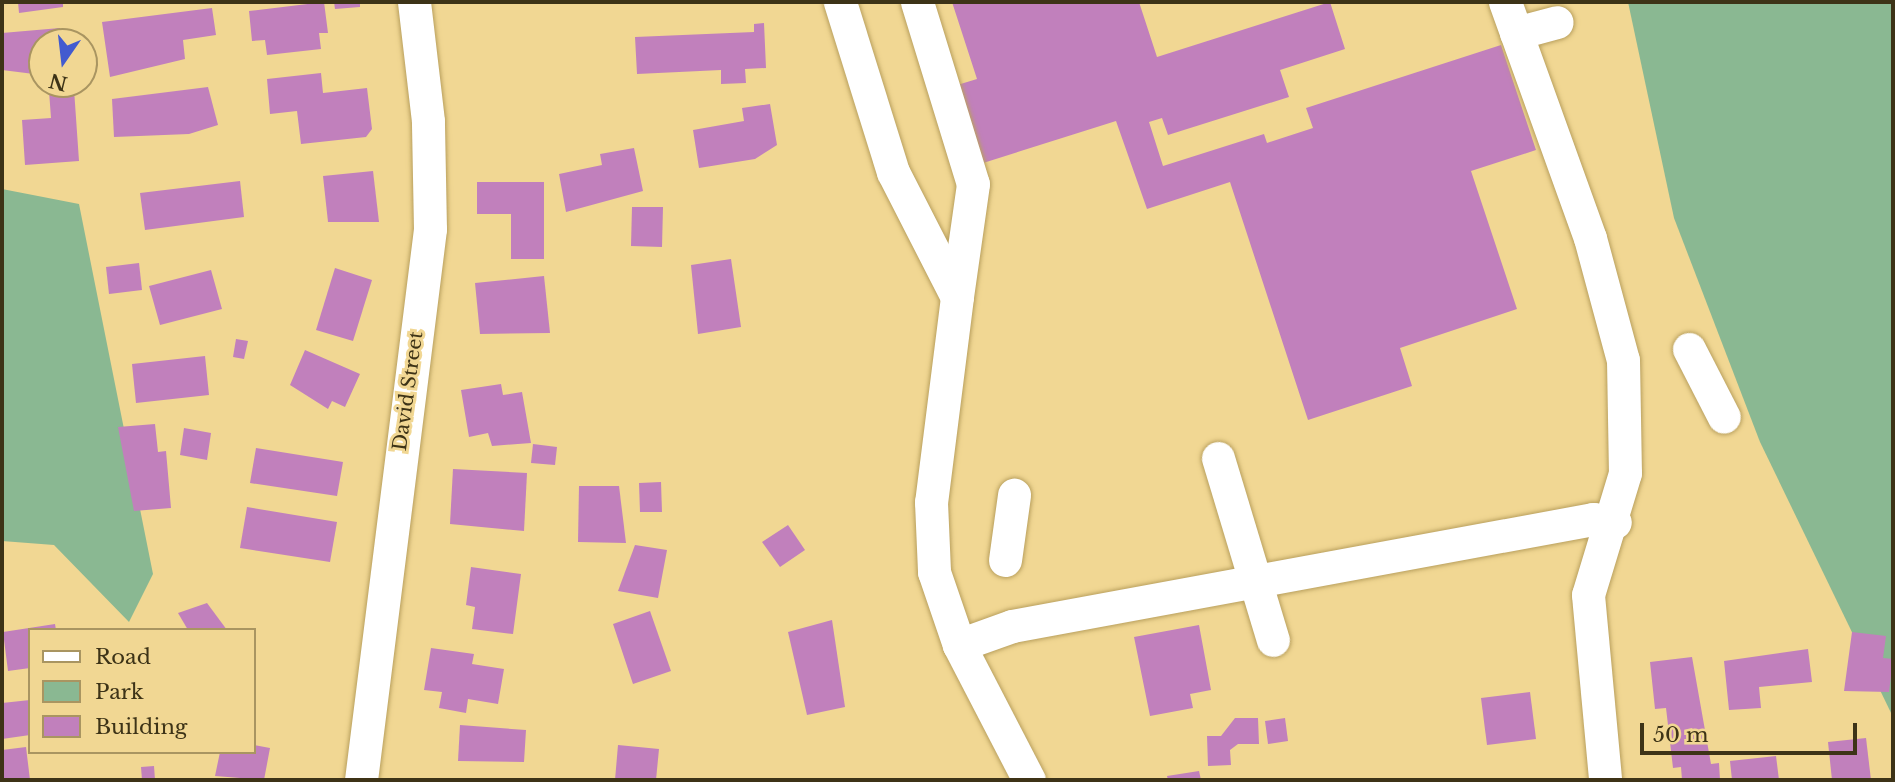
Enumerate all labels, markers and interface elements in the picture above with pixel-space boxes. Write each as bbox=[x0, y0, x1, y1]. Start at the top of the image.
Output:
north arrow bbox=[28, 28, 98, 98]
text: N bbox=[47, 69, 70, 95]
street label: David Street bbox=[388, 330, 428, 452]
legend bbox=[28, 628, 256, 754]
text: Road bbox=[95, 644, 151, 670]
text: Park bbox=[95, 679, 144, 705]
scale bar bbox=[1643, 708, 1860, 752]
text: Building bbox=[95, 714, 187, 740]
text: 50 m bbox=[1653, 722, 1708, 748]

